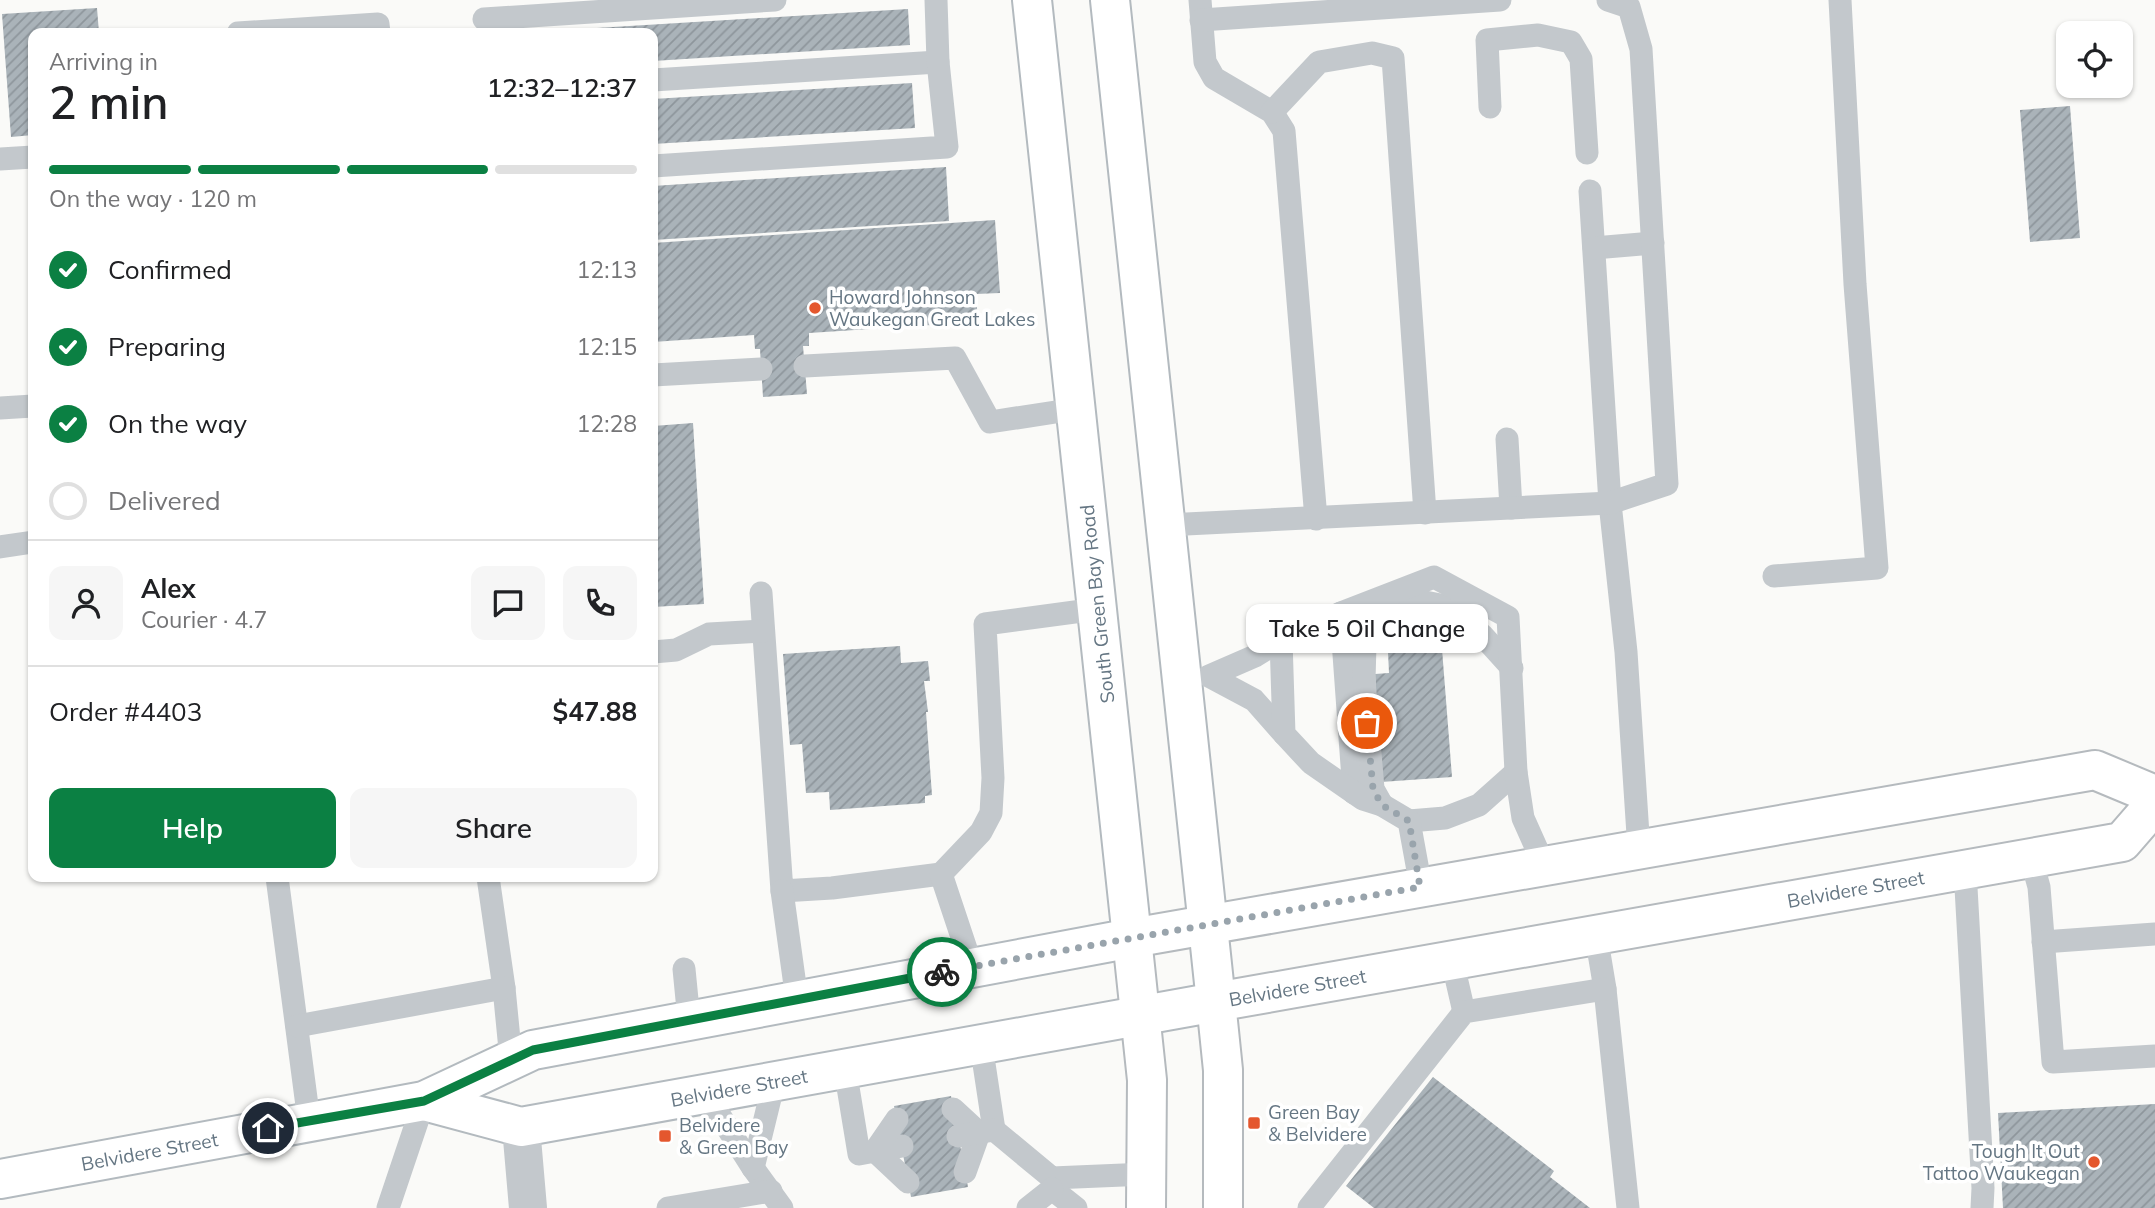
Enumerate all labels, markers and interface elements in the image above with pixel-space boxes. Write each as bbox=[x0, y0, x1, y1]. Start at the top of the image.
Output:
map controls bbox=[2056, 21, 2133, 98]
button: locate bbox=[2056, 21, 2133, 98]
text: Arriving in bbox=[49, 47, 158, 76]
text: 12:32–12:37 bbox=[487, 71, 637, 104]
text: 2 min bbox=[49, 73, 168, 131]
text: On the way · 120 m bbox=[49, 184, 257, 213]
icon: check bbox=[49, 251, 87, 289]
text: Confirmed bbox=[108, 253, 232, 286]
text: 12:13 bbox=[577, 255, 637, 284]
place label: Howard Johnson Waukegan Great Lakes bbox=[829, 285, 1035, 331]
marker: Howard Johnson Waukegan Great Lakes bbox=[807, 300, 823, 316]
icon: check bbox=[49, 328, 87, 366]
text: Preparing bbox=[108, 330, 226, 363]
text: 12:15 bbox=[577, 332, 637, 361]
icon: check bbox=[49, 405, 87, 443]
text: On the way bbox=[108, 407, 247, 440]
text: 12:28 bbox=[577, 409, 637, 438]
text: Delivered bbox=[108, 484, 221, 517]
street label: South Green Bay Road bbox=[1075, 503, 1119, 705]
button: person bbox=[49, 566, 123, 640]
button: chat bbox=[471, 566, 545, 640]
button: phone bbox=[563, 566, 637, 640]
text: Alex bbox=[141, 572, 196, 605]
callout: Take 5 Oil Change bbox=[1246, 604, 1488, 653]
text: Courier · 4.7 bbox=[141, 605, 267, 634]
text: Take 5 Oil Change bbox=[1269, 614, 1465, 643]
pin bbox=[1337, 693, 1397, 753]
text: Order #4403 bbox=[49, 695, 202, 728]
text: $47.88 bbox=[553, 695, 637, 728]
icon: bag bbox=[1348, 704, 1386, 742]
button: Help bbox=[49, 788, 336, 868]
button: Share bbox=[350, 788, 637, 868]
street label: Belvidere Street bbox=[1785, 865, 1927, 913]
courier bbox=[907, 937, 977, 1007]
icon: bike bbox=[923, 953, 961, 991]
street label: Belvidere Street bbox=[1227, 964, 1368, 1012]
street label: Belvidere Street bbox=[669, 1064, 810, 1112]
pin bbox=[238, 1098, 298, 1158]
place label: Green Bay & Belvidere bbox=[1268, 1100, 1367, 1146]
icon: home bbox=[249, 1109, 287, 1147]
place label: Belvidere & Green Bay bbox=[679, 1113, 788, 1159]
marker: Green Bay & Belvidere bbox=[1246, 1115, 1262, 1131]
street label: Belvidere Street bbox=[79, 1127, 220, 1176]
marker: Belvidere & Green Bay bbox=[657, 1128, 673, 1144]
place label: Tough It Out Tattoo Waukegan bbox=[1923, 1139, 2080, 1185]
marker: Tough It Out Tattoo Waukegan bbox=[2086, 1154, 2102, 1170]

